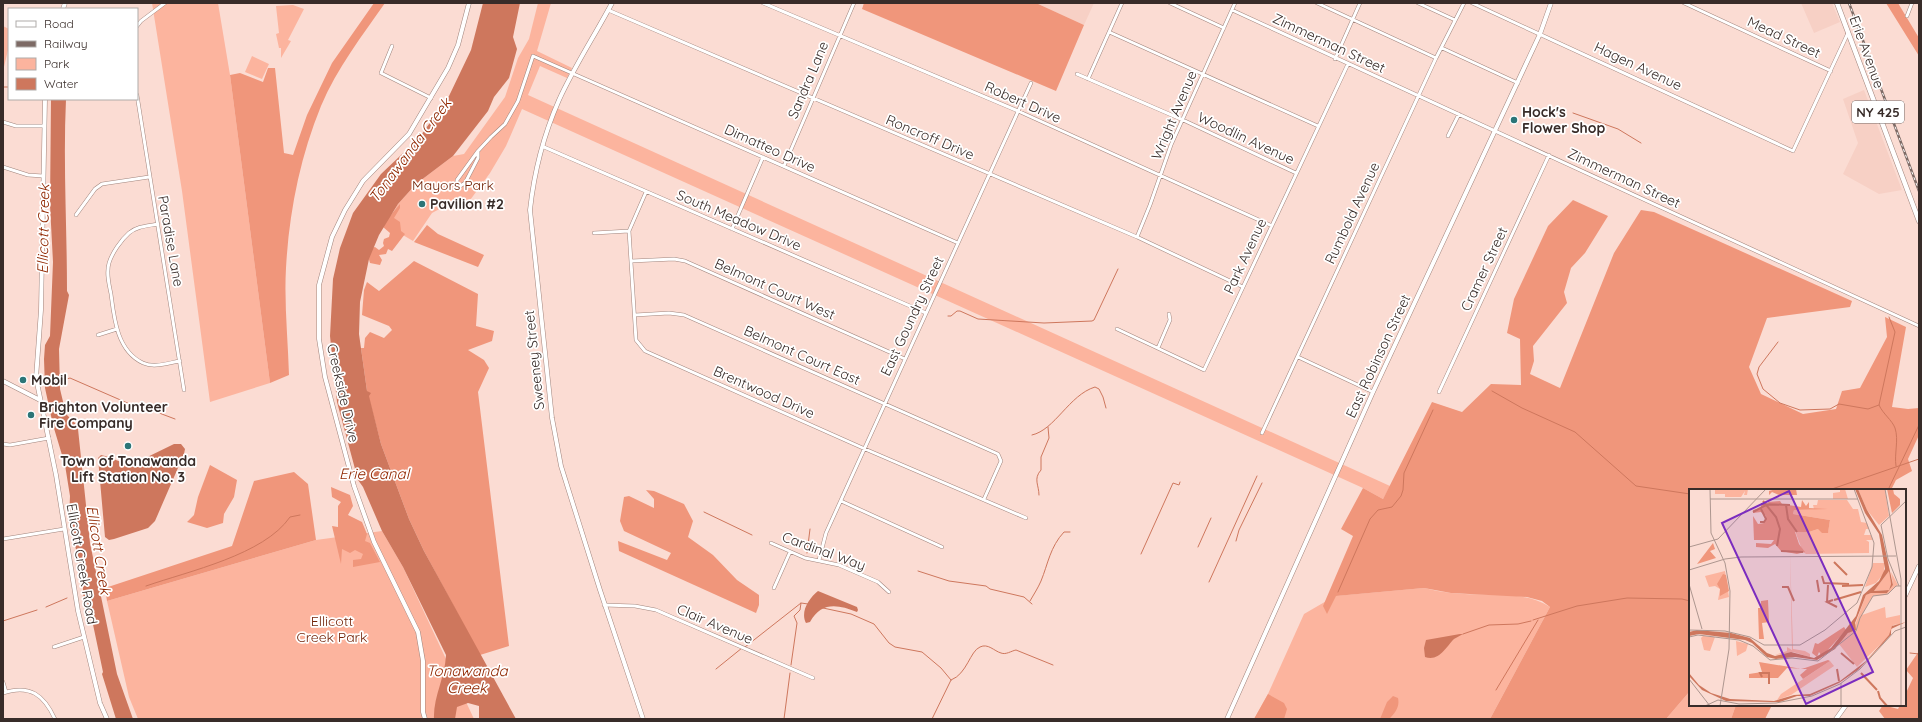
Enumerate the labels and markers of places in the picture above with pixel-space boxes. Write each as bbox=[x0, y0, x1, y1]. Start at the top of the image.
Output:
place label: Hock's Flower Shop bbox=[1522, 103, 1606, 137]
marker: Hock's Flower Shop bbox=[1509, 115, 1519, 125]
place label: Pavilion #2 bbox=[430, 195, 504, 213]
marker: Pavilion #2 bbox=[417, 199, 427, 209]
place label: Mobil bbox=[31, 371, 67, 389]
marker: Mobil bbox=[18, 375, 28, 385]
place label: Brighton Volunteer Fire Company bbox=[39, 398, 168, 432]
marker: Brighton Volunteer Fire Company bbox=[26, 410, 36, 420]
marker: Town of Tonawanda Lift Station No. 3 bbox=[123, 441, 133, 451]
place label: Town of Tonawanda Lift Station No. 3 bbox=[60, 452, 196, 486]

